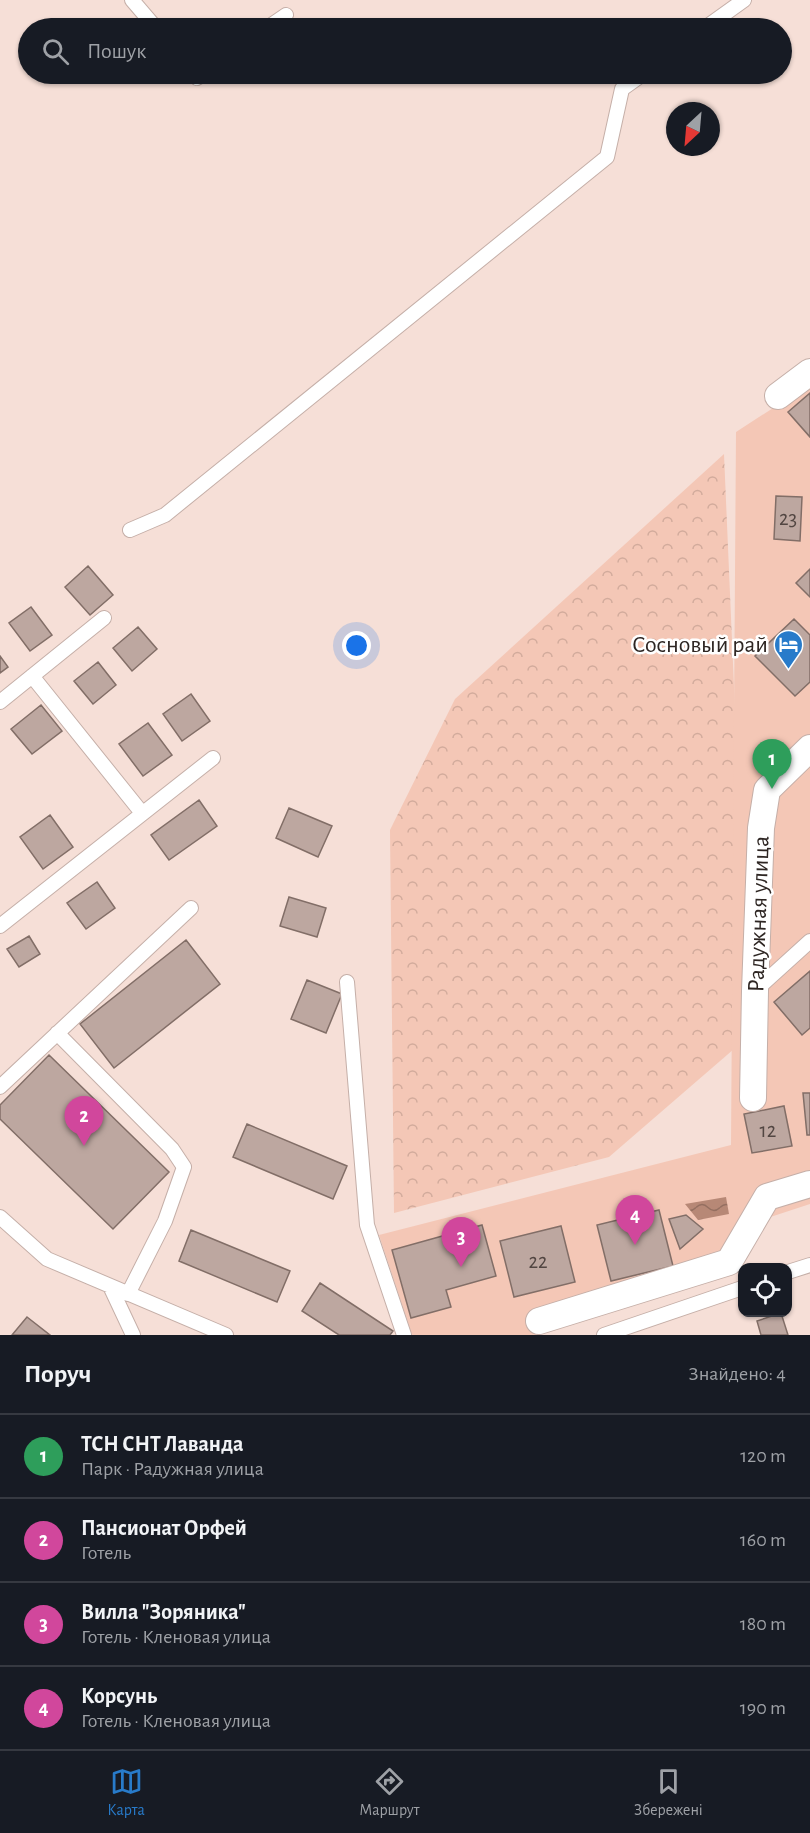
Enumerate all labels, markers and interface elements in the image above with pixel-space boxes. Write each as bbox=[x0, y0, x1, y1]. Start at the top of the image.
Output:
search box bbox=[18, 18, 792, 84]
icon: search bbox=[39, 35, 72, 68]
text: Пошук bbox=[87, 40, 146, 62]
north arrow bbox=[666, 102, 720, 156]
house number: 23 bbox=[779, 508, 797, 529]
hotel icon: Сосновый рай bbox=[773, 628, 805, 670]
your location bbox=[342, 631, 371, 660]
place label: Сосновый рай bbox=[632, 633, 768, 657]
pin: 1 bbox=[752, 740, 792, 789]
street label: Радужная улица bbox=[744, 835, 774, 993]
pin: 2 bbox=[64, 1096, 104, 1146]
house number: 12 bbox=[760, 1120, 776, 1141]
pin: 4 bbox=[616, 1196, 654, 1245]
pin: 3 bbox=[442, 1218, 480, 1267]
house number: 22 bbox=[528, 1251, 548, 1272]
map controls bbox=[738, 1263, 792, 1317]
button: locate bbox=[738, 1263, 792, 1317]
text: Поруч bbox=[24, 1361, 91, 1387]
text: Знайдено: 4 bbox=[688, 1364, 786, 1384]
text: ТСН СНТ Лаванда bbox=[81, 1433, 244, 1455]
text: 1 bbox=[40, 1446, 47, 1466]
text: 120 m bbox=[740, 1446, 786, 1466]
text: Парк · Радужная улица bbox=[81, 1459, 264, 1479]
text: Пансионат Орфей bbox=[81, 1517, 247, 1539]
text: 2 bbox=[39, 1530, 48, 1550]
text: 160 m bbox=[740, 1530, 786, 1550]
text: Готель bbox=[81, 1543, 131, 1563]
text: Вилла "Зоряника" bbox=[81, 1601, 246, 1623]
text: 3 bbox=[39, 1614, 48, 1634]
text: 180 m bbox=[740, 1614, 786, 1634]
text: Готель · Кленовая улица bbox=[81, 1627, 271, 1647]
text: Корсунь bbox=[81, 1685, 157, 1707]
text: 4 bbox=[38, 1698, 49, 1718]
text: 190 m bbox=[740, 1698, 786, 1718]
text: Готель · Кленовая улица bbox=[81, 1711, 271, 1731]
tab: Карта bbox=[107, 1765, 145, 1820]
tab: Маршрут bbox=[359, 1765, 419, 1820]
tab: Збережені bbox=[634, 1765, 703, 1820]

